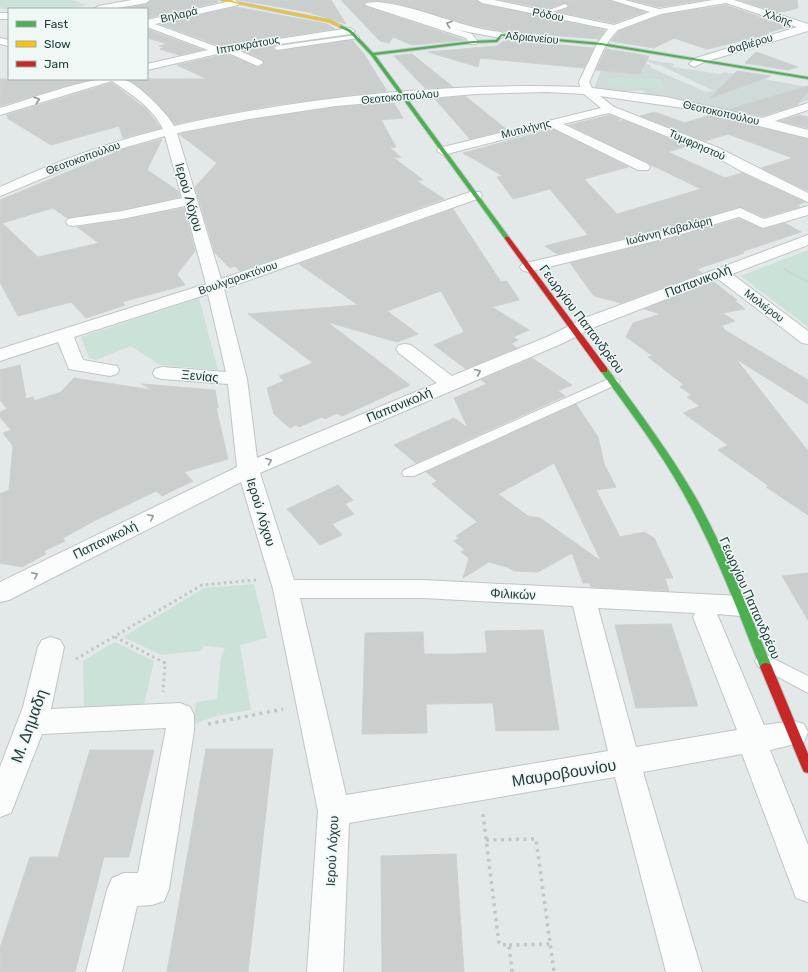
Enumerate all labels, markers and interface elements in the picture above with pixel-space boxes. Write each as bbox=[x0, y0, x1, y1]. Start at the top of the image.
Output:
street label: Βηλαρά bbox=[159, 4, 199, 26]
street label: Ρόδου bbox=[531, 6, 565, 24]
street label: Χλόης bbox=[762, 7, 794, 29]
legend bbox=[8, 8, 148, 80]
text: Fast bbox=[44, 17, 68, 31]
one-way arrow bbox=[446, 20, 453, 29]
street label: Αδριανείου bbox=[505, 29, 559, 47]
street label: Φαβιέρου bbox=[726, 31, 774, 57]
street label: Ιπποκράτους bbox=[215, 33, 281, 57]
text: Slow bbox=[44, 37, 71, 51]
text: Jam bbox=[44, 57, 69, 71]
street label: Θεοτοκοπούλου bbox=[361, 87, 439, 107]
one-way arrow bbox=[34, 96, 41, 105]
street label: Θεοτοκοπούλου bbox=[681, 98, 761, 128]
street label: Μυτιλήνης bbox=[500, 117, 552, 141]
street label: Τυμφρηστού bbox=[667, 127, 727, 163]
street label: Θεοτοκοπούλου bbox=[44, 139, 122, 177]
street label: Ιερού Λόχου bbox=[172, 161, 206, 233]
street label: Ιωάννη Καβαλάρη bbox=[625, 214, 713, 248]
street label: Βουλγαροκτόνου bbox=[197, 258, 279, 298]
street label: Γεωργίου Παπανδρέου bbox=[536, 262, 628, 376]
street label: Παπανικολή bbox=[663, 262, 733, 300]
street label: Μολιέρου bbox=[742, 287, 786, 325]
street label: Ξενίας bbox=[181, 367, 219, 385]
one-way arrow bbox=[474, 369, 482, 377]
street label: Παπανικολή bbox=[364, 384, 434, 426]
one-way arrow bbox=[264, 458, 272, 466]
street label: Ιερού Λόχου bbox=[243, 476, 279, 548]
one-way arrow bbox=[147, 514, 155, 522]
street label: Παπανικολή bbox=[70, 518, 140, 562]
street label: Γεωργίου Παπανδρέου bbox=[716, 535, 784, 661]
one-way arrow bbox=[31, 572, 38, 580]
street label: Φιλικών bbox=[490, 585, 536, 603]
street label: Μ. Δημαδη bbox=[7, 687, 51, 765]
street label: Μαυροβουνίου bbox=[510, 755, 618, 791]
street label: Ιερού Λόχου bbox=[323, 815, 341, 887]

